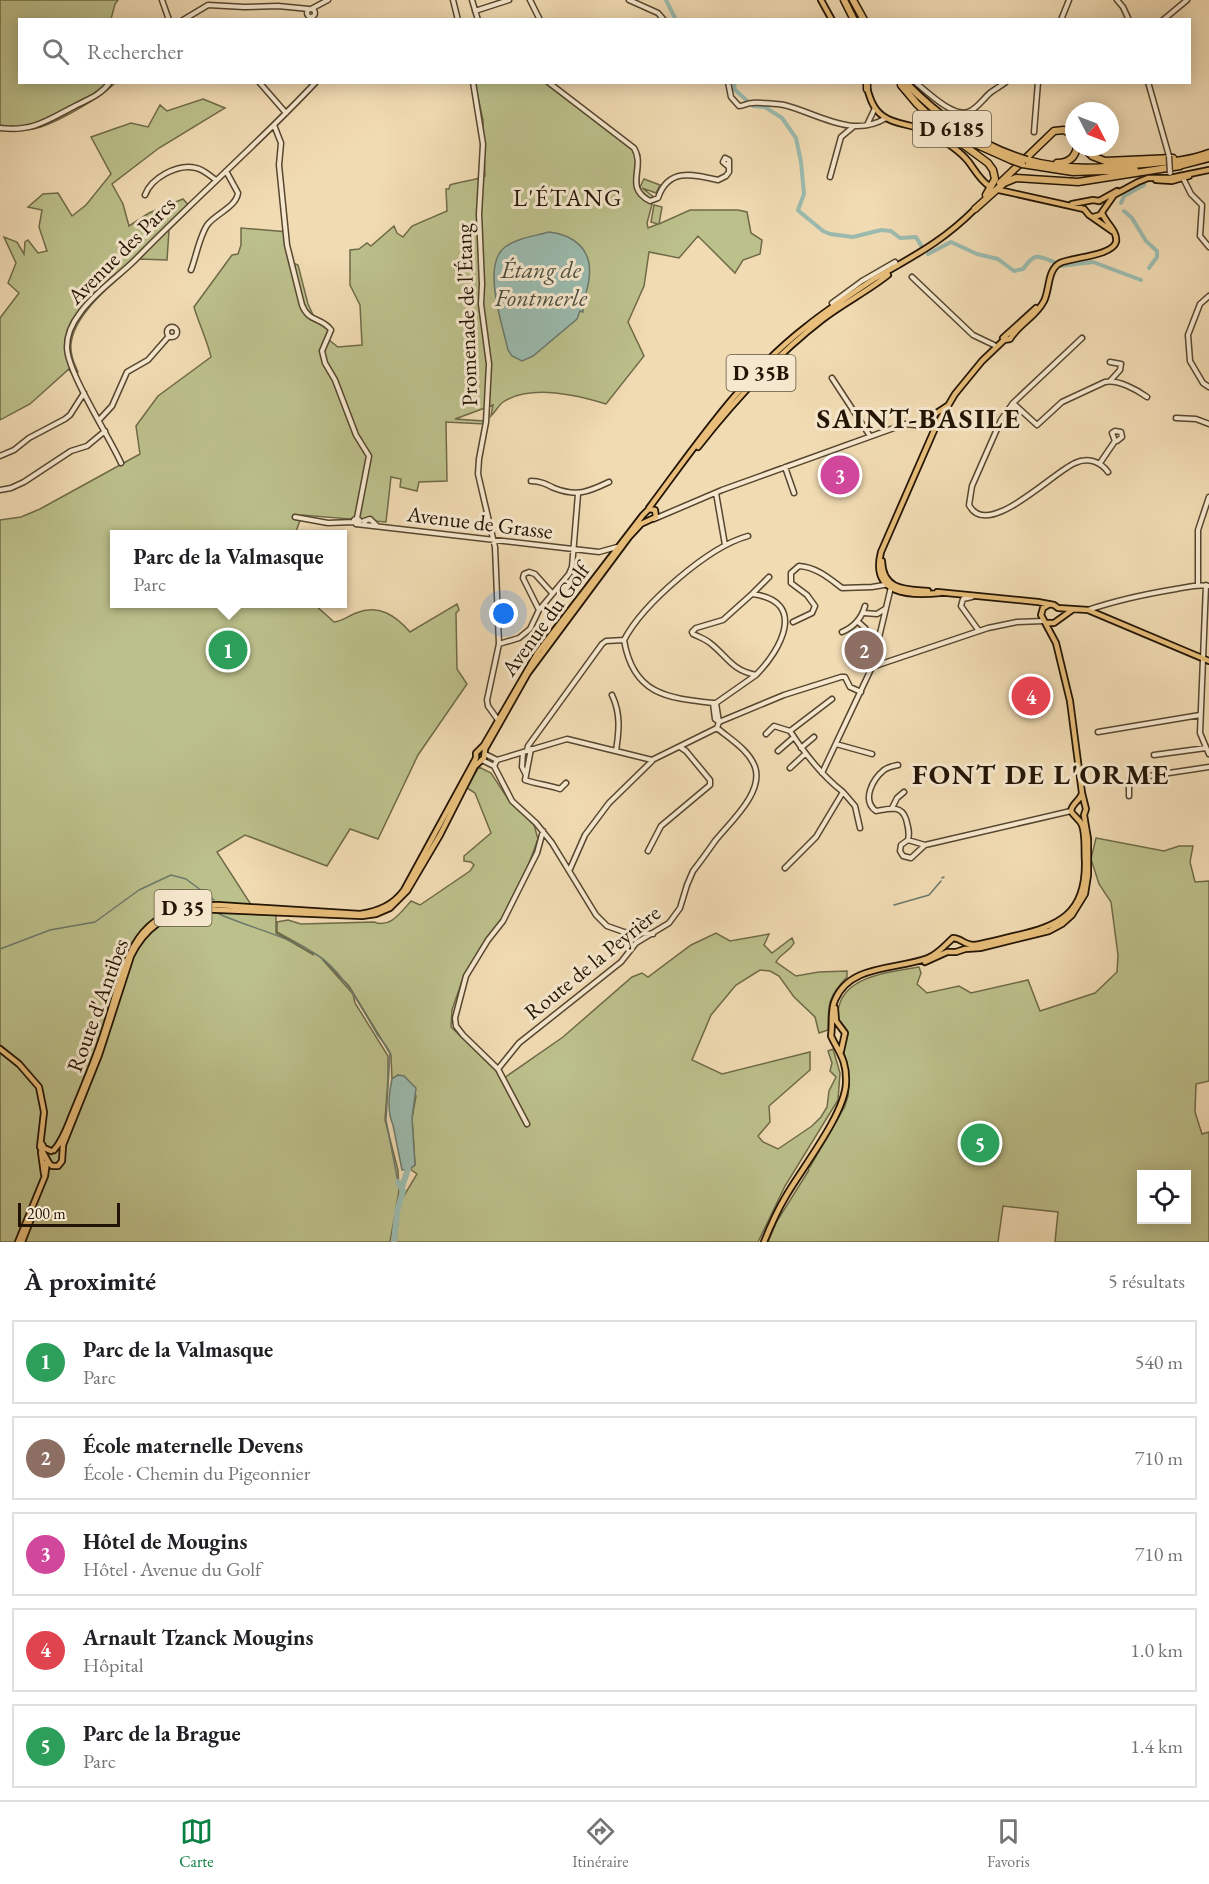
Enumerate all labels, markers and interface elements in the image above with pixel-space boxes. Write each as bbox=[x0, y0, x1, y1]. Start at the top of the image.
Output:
search box bbox=[18, 18, 1191, 84]
icon: search bbox=[39, 35, 72, 68]
text: Rechercher bbox=[87, 37, 183, 66]
north arrow bbox=[1065, 102, 1119, 156]
road number: D 6185 bbox=[913, 111, 991, 147]
district label: L'ÉTANG bbox=[513, 182, 623, 213]
street label: Avenue des Parcs bbox=[60, 190, 182, 312]
street label: Promenade de l'Étang bbox=[449, 222, 484, 407]
water label: Étang de Fontmerle bbox=[494, 254, 588, 313]
road number: D 35B bbox=[726, 355, 795, 391]
district label: SAINT-BASILE bbox=[817, 400, 1021, 436]
pin: 3 bbox=[820, 452, 860, 498]
street label: Avenue de Grasse bbox=[404, 499, 555, 546]
popup bbox=[110, 530, 347, 608]
text: Parc de la Valmasque bbox=[133, 542, 324, 571]
street label: Avenue du Golf bbox=[494, 554, 598, 683]
text: Parc bbox=[133, 571, 166, 597]
your location bbox=[489, 599, 518, 628]
pin: 1 bbox=[208, 628, 248, 672]
pin: 2 bbox=[844, 628, 884, 672]
pin: 4 bbox=[1012, 674, 1050, 718]
district label: FONT DE L'ORME bbox=[912, 756, 1170, 792]
road number: D 35 bbox=[154, 890, 212, 926]
street label: Route de la Peyrière bbox=[518, 898, 667, 1026]
street label: Route d'Antibes bbox=[60, 935, 135, 1076]
pin: 5 bbox=[960, 1120, 1000, 1166]
map controls bbox=[1137, 1170, 1191, 1224]
button: locate bbox=[1137, 1170, 1191, 1224]
scale bar bbox=[18, 1200, 120, 1228]
text: 200 m bbox=[27, 1203, 66, 1224]
text: À proximité bbox=[24, 1264, 156, 1298]
text: 5 résultats bbox=[1108, 1268, 1185, 1294]
text: Parc de la Valmasque bbox=[83, 1335, 273, 1364]
text: 1 bbox=[40, 1349, 51, 1375]
text: 540 m bbox=[1135, 1349, 1183, 1375]
text: Parc bbox=[83, 1364, 116, 1390]
text: École maternelle Devens bbox=[83, 1431, 303, 1460]
text: 2 bbox=[40, 1445, 51, 1471]
text: 710 m bbox=[1135, 1445, 1183, 1471]
text: École · Chemin du Pigeonnier bbox=[83, 1460, 310, 1486]
text: Hôtel de Mougins bbox=[83, 1527, 247, 1556]
text: 3 bbox=[40, 1541, 51, 1567]
text: 710 m bbox=[1135, 1541, 1183, 1567]
text: Hôtel · Avenue du Golf bbox=[83, 1556, 261, 1582]
text: Arnault Tzanck Mougins bbox=[83, 1623, 313, 1652]
text: 4 bbox=[40, 1637, 51, 1663]
text: 1.0 km bbox=[1130, 1637, 1183, 1663]
text: Hôpital bbox=[83, 1652, 143, 1678]
text: Parc de la Brague bbox=[83, 1719, 241, 1748]
text: 5 bbox=[40, 1733, 51, 1759]
text: 1.4 km bbox=[1130, 1733, 1183, 1759]
text: Parc bbox=[83, 1748, 116, 1774]
tab: Carte bbox=[179, 1815, 214, 1872]
tab: Itinéraire bbox=[572, 1815, 628, 1872]
tab: Favoris bbox=[987, 1815, 1030, 1872]

